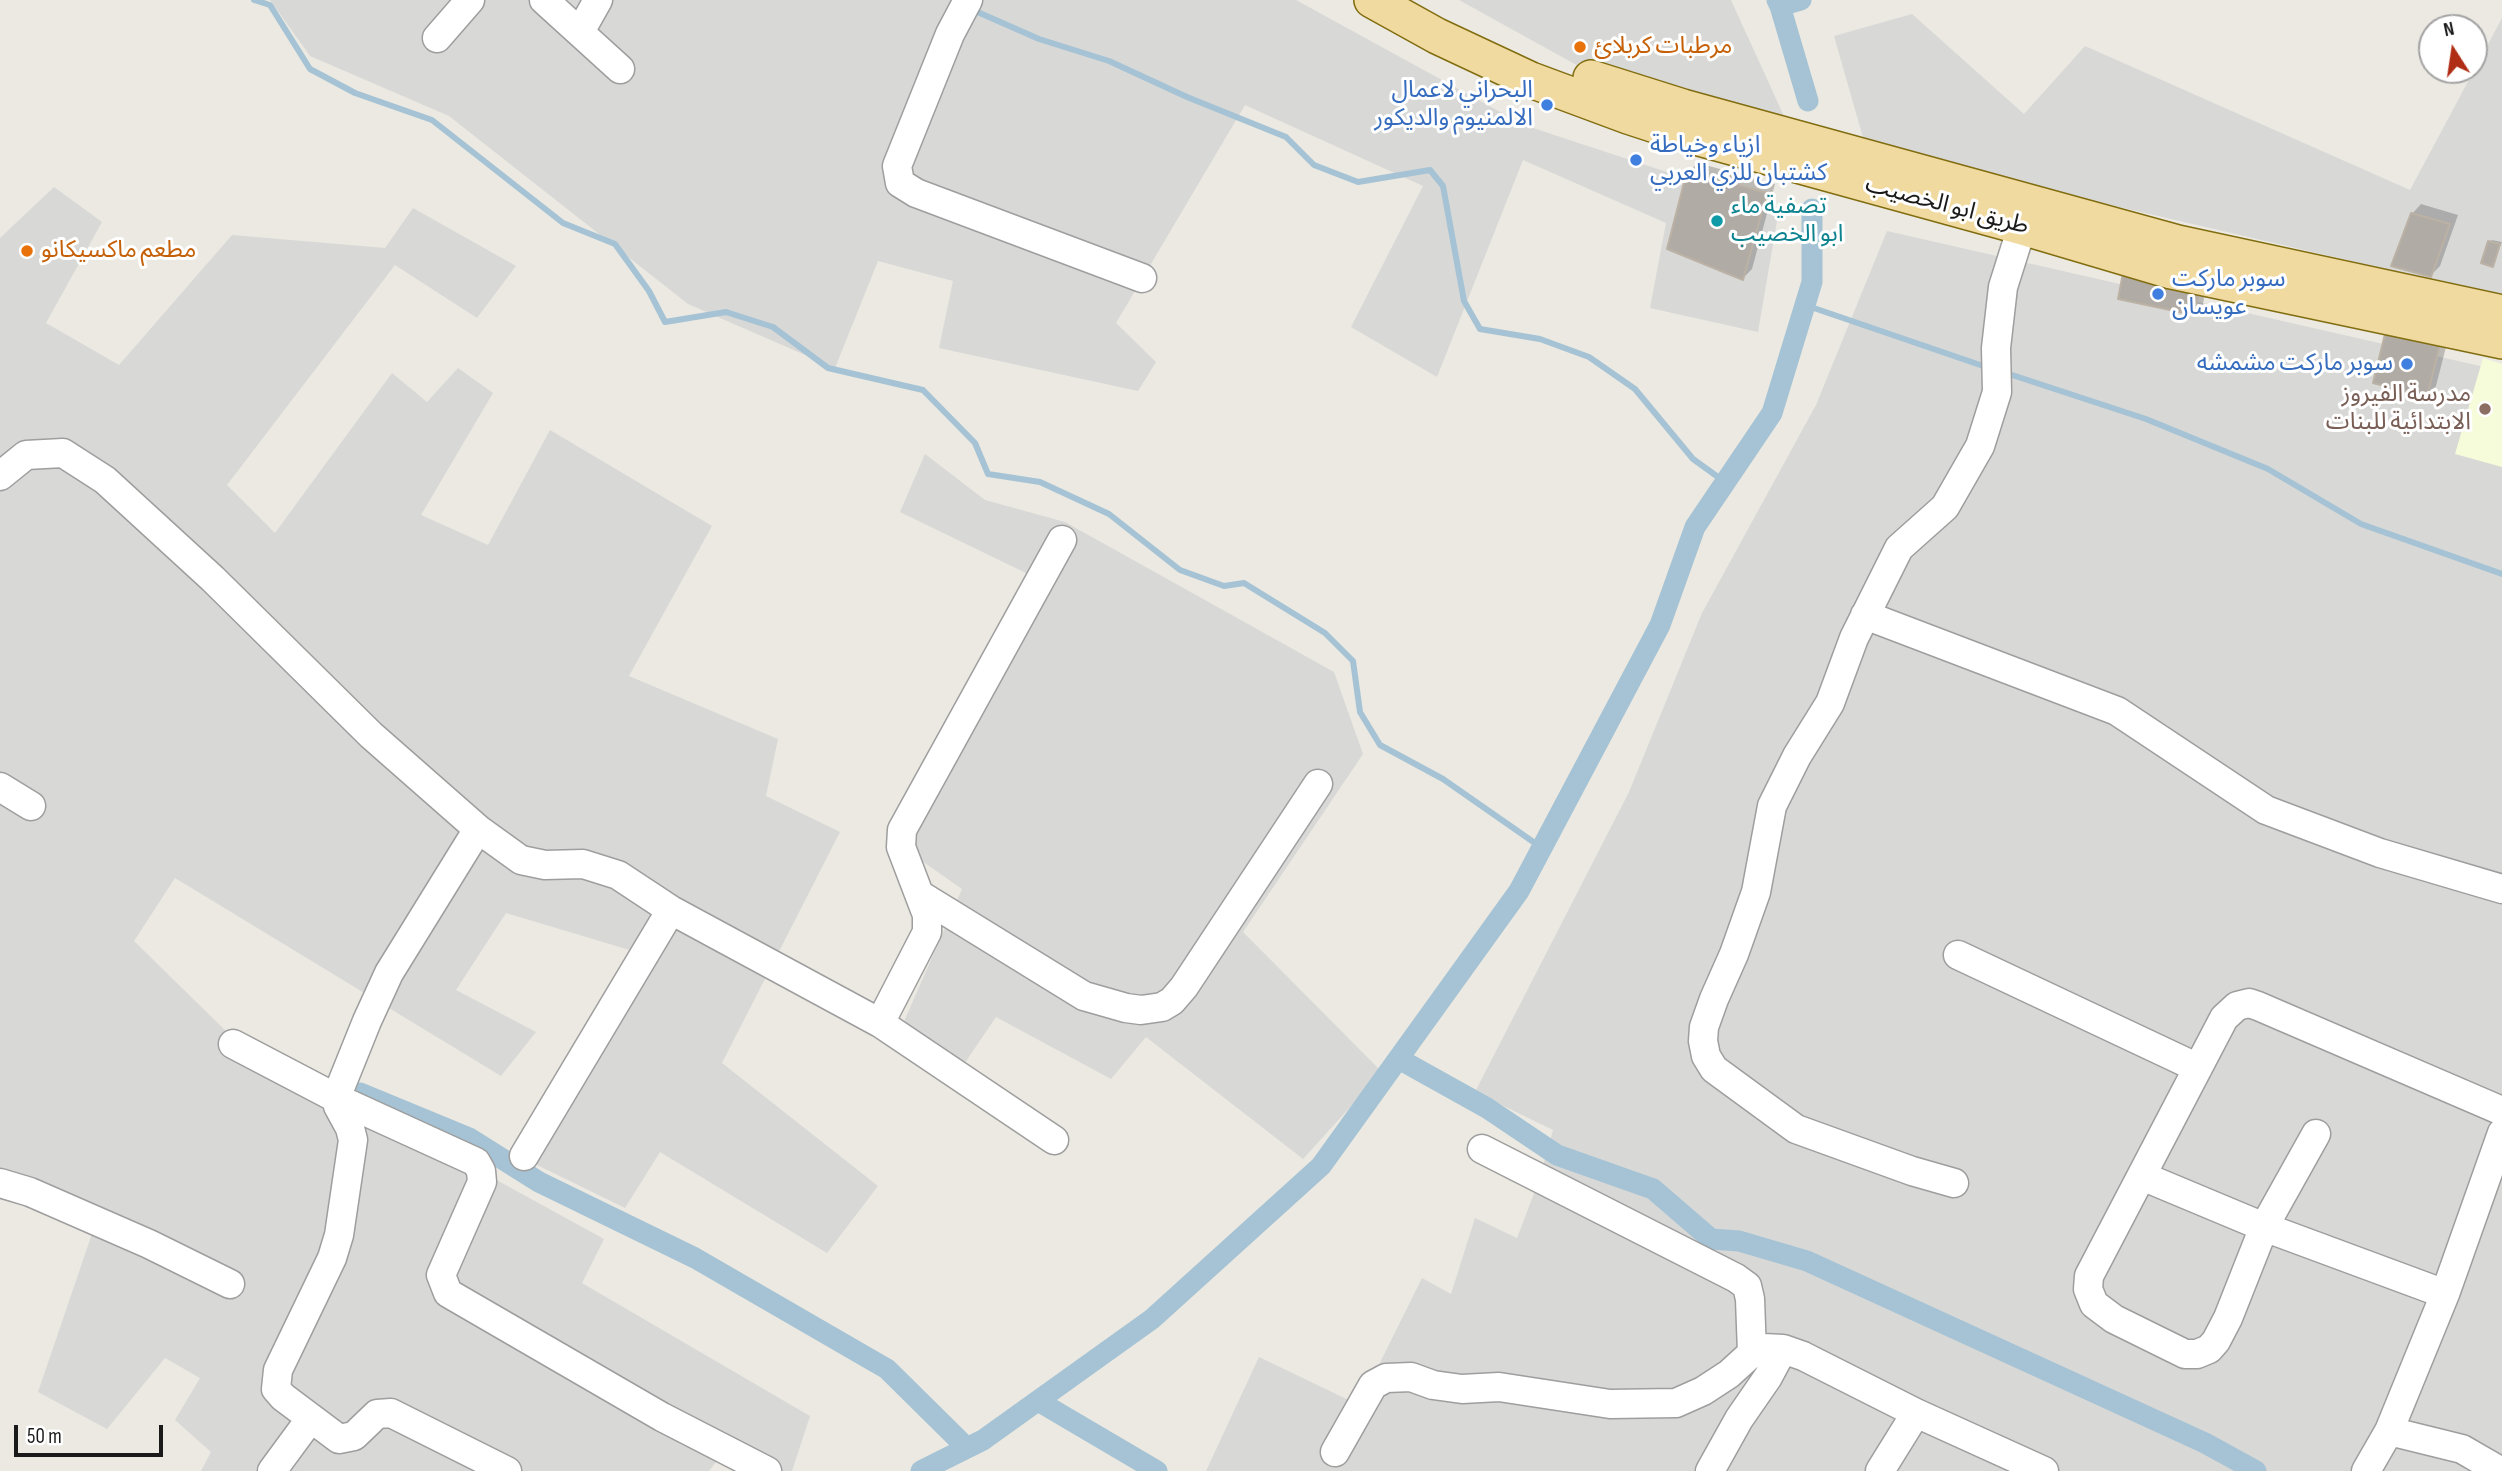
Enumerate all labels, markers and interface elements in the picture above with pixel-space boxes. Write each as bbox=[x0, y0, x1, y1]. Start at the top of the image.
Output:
north arrow bbox=[2418, 14, 2488, 84]
text: N bbox=[2442, 18, 2456, 42]
place label: مرطبات كربلائ bbox=[1594, 33, 1732, 61]
marker: مرطبات كربلائ bbox=[1572, 39, 1588, 55]
place label: البحراني لاعمال الالمنيوم والديكور bbox=[1374, 77, 1533, 133]
marker: البحراني لاعمال الالمنيوم والديكور bbox=[1539, 97, 1555, 113]
place label: ازياء وخياطة كشتبان للزي العربي bbox=[1650, 132, 1827, 188]
marker: ازياء وخياطة كشتبان للزي العربي bbox=[1628, 152, 1644, 168]
street label: طريق ابو الخصيب bbox=[1862, 170, 2032, 242]
place label: تصفية ماء ابو الخصيب bbox=[1731, 193, 1844, 249]
marker: تصفية ماء ابو الخصيب bbox=[1709, 213, 1725, 229]
place label: مطعم ماكسيكانو bbox=[41, 237, 196, 265]
marker: مطعم ماكسيكانو bbox=[19, 243, 35, 259]
place label: سوبر ماركت عويسان bbox=[2172, 266, 2285, 322]
marker: سوبر ماركت عويسان bbox=[2150, 286, 2166, 302]
place label: سوبر ماركت مشمشه bbox=[2197, 350, 2393, 378]
marker: سوبر ماركت مشمشه bbox=[2399, 356, 2415, 372]
place label: مدرسة الفيروز الابتدائية للبنات bbox=[2326, 381, 2471, 437]
marker: مدرسة الفيروز الابتدائية للبنات bbox=[2477, 401, 2493, 417]
scale bar bbox=[18, 1412, 166, 1456]
text: 50 m bbox=[27, 1424, 62, 1449]

